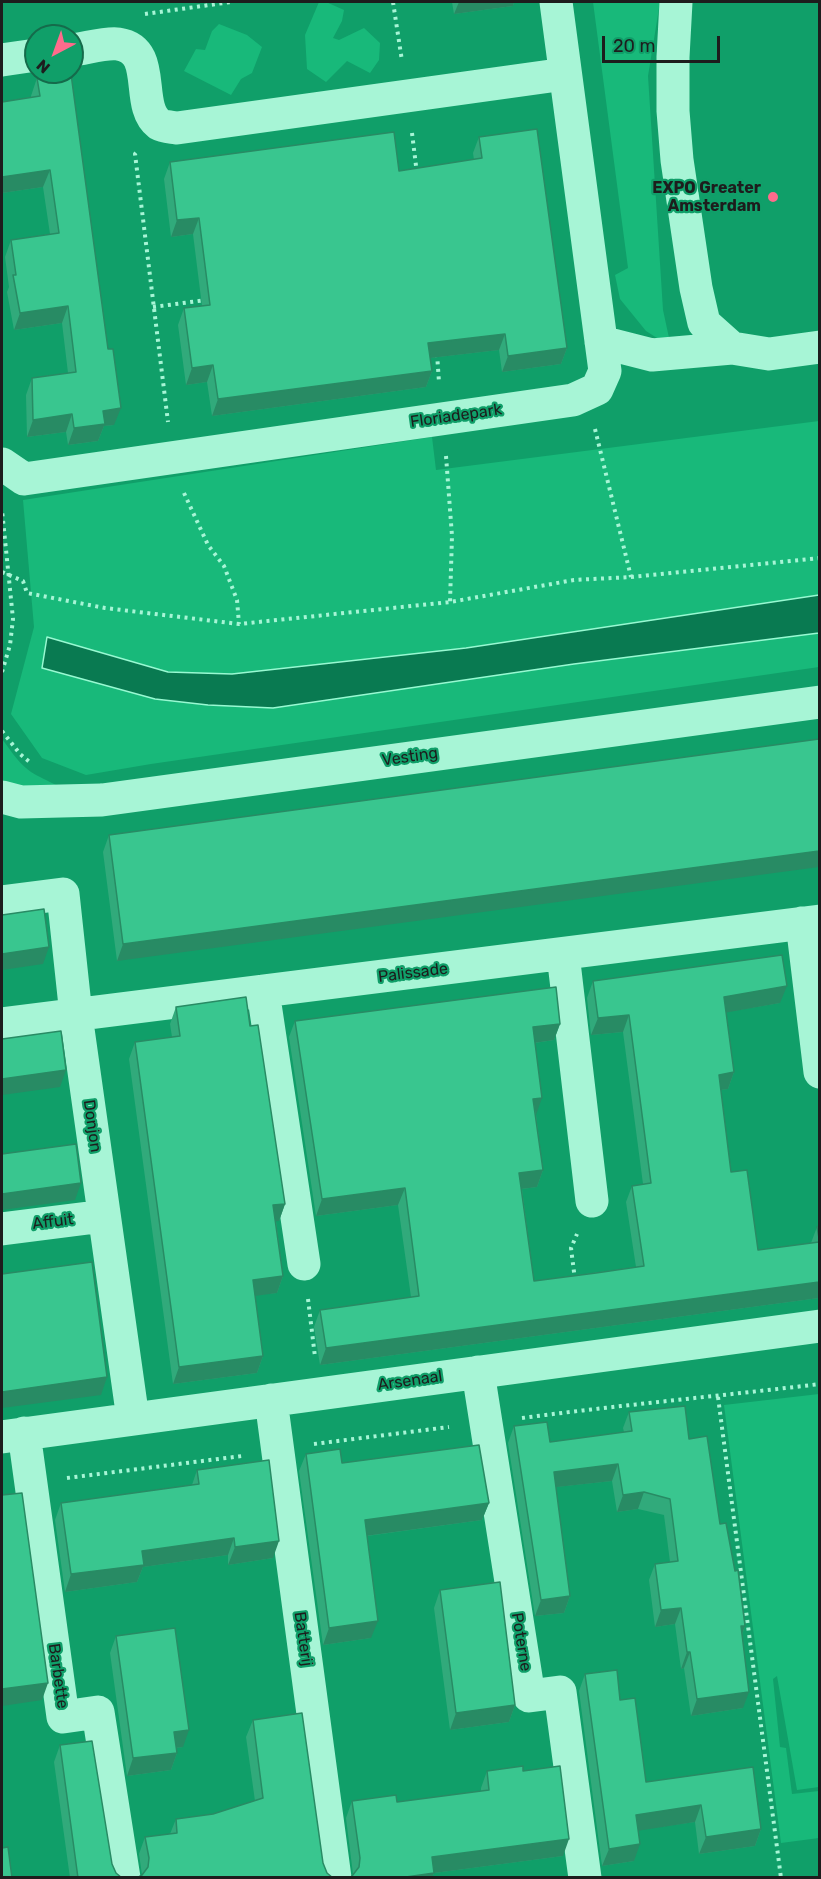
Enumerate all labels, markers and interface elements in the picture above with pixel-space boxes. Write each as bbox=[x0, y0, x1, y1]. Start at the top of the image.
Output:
north arrow bbox=[24, 24, 84, 84]
scale bar bbox=[605, 24, 724, 62]
text: 20 m bbox=[613, 35, 655, 57]
text: N bbox=[33, 56, 54, 77]
place label: EXPO Greater Amsterdam bbox=[652, 178, 761, 216]
marker: EXPO Greater Amsterdam bbox=[766, 190, 780, 204]
street label: Floriadepark bbox=[409, 400, 503, 432]
street label: Vesting bbox=[381, 744, 439, 770]
street label: Palissade bbox=[377, 959, 449, 987]
street label: Donjon bbox=[79, 1098, 105, 1154]
street label: Affuit bbox=[31, 1210, 75, 1234]
street label: Arsenaal bbox=[376, 1367, 444, 1395]
street label: Batterij bbox=[290, 1610, 316, 1668]
street label: Poterne bbox=[507, 1611, 535, 1673]
street label: Barbette bbox=[44, 1642, 72, 1710]

